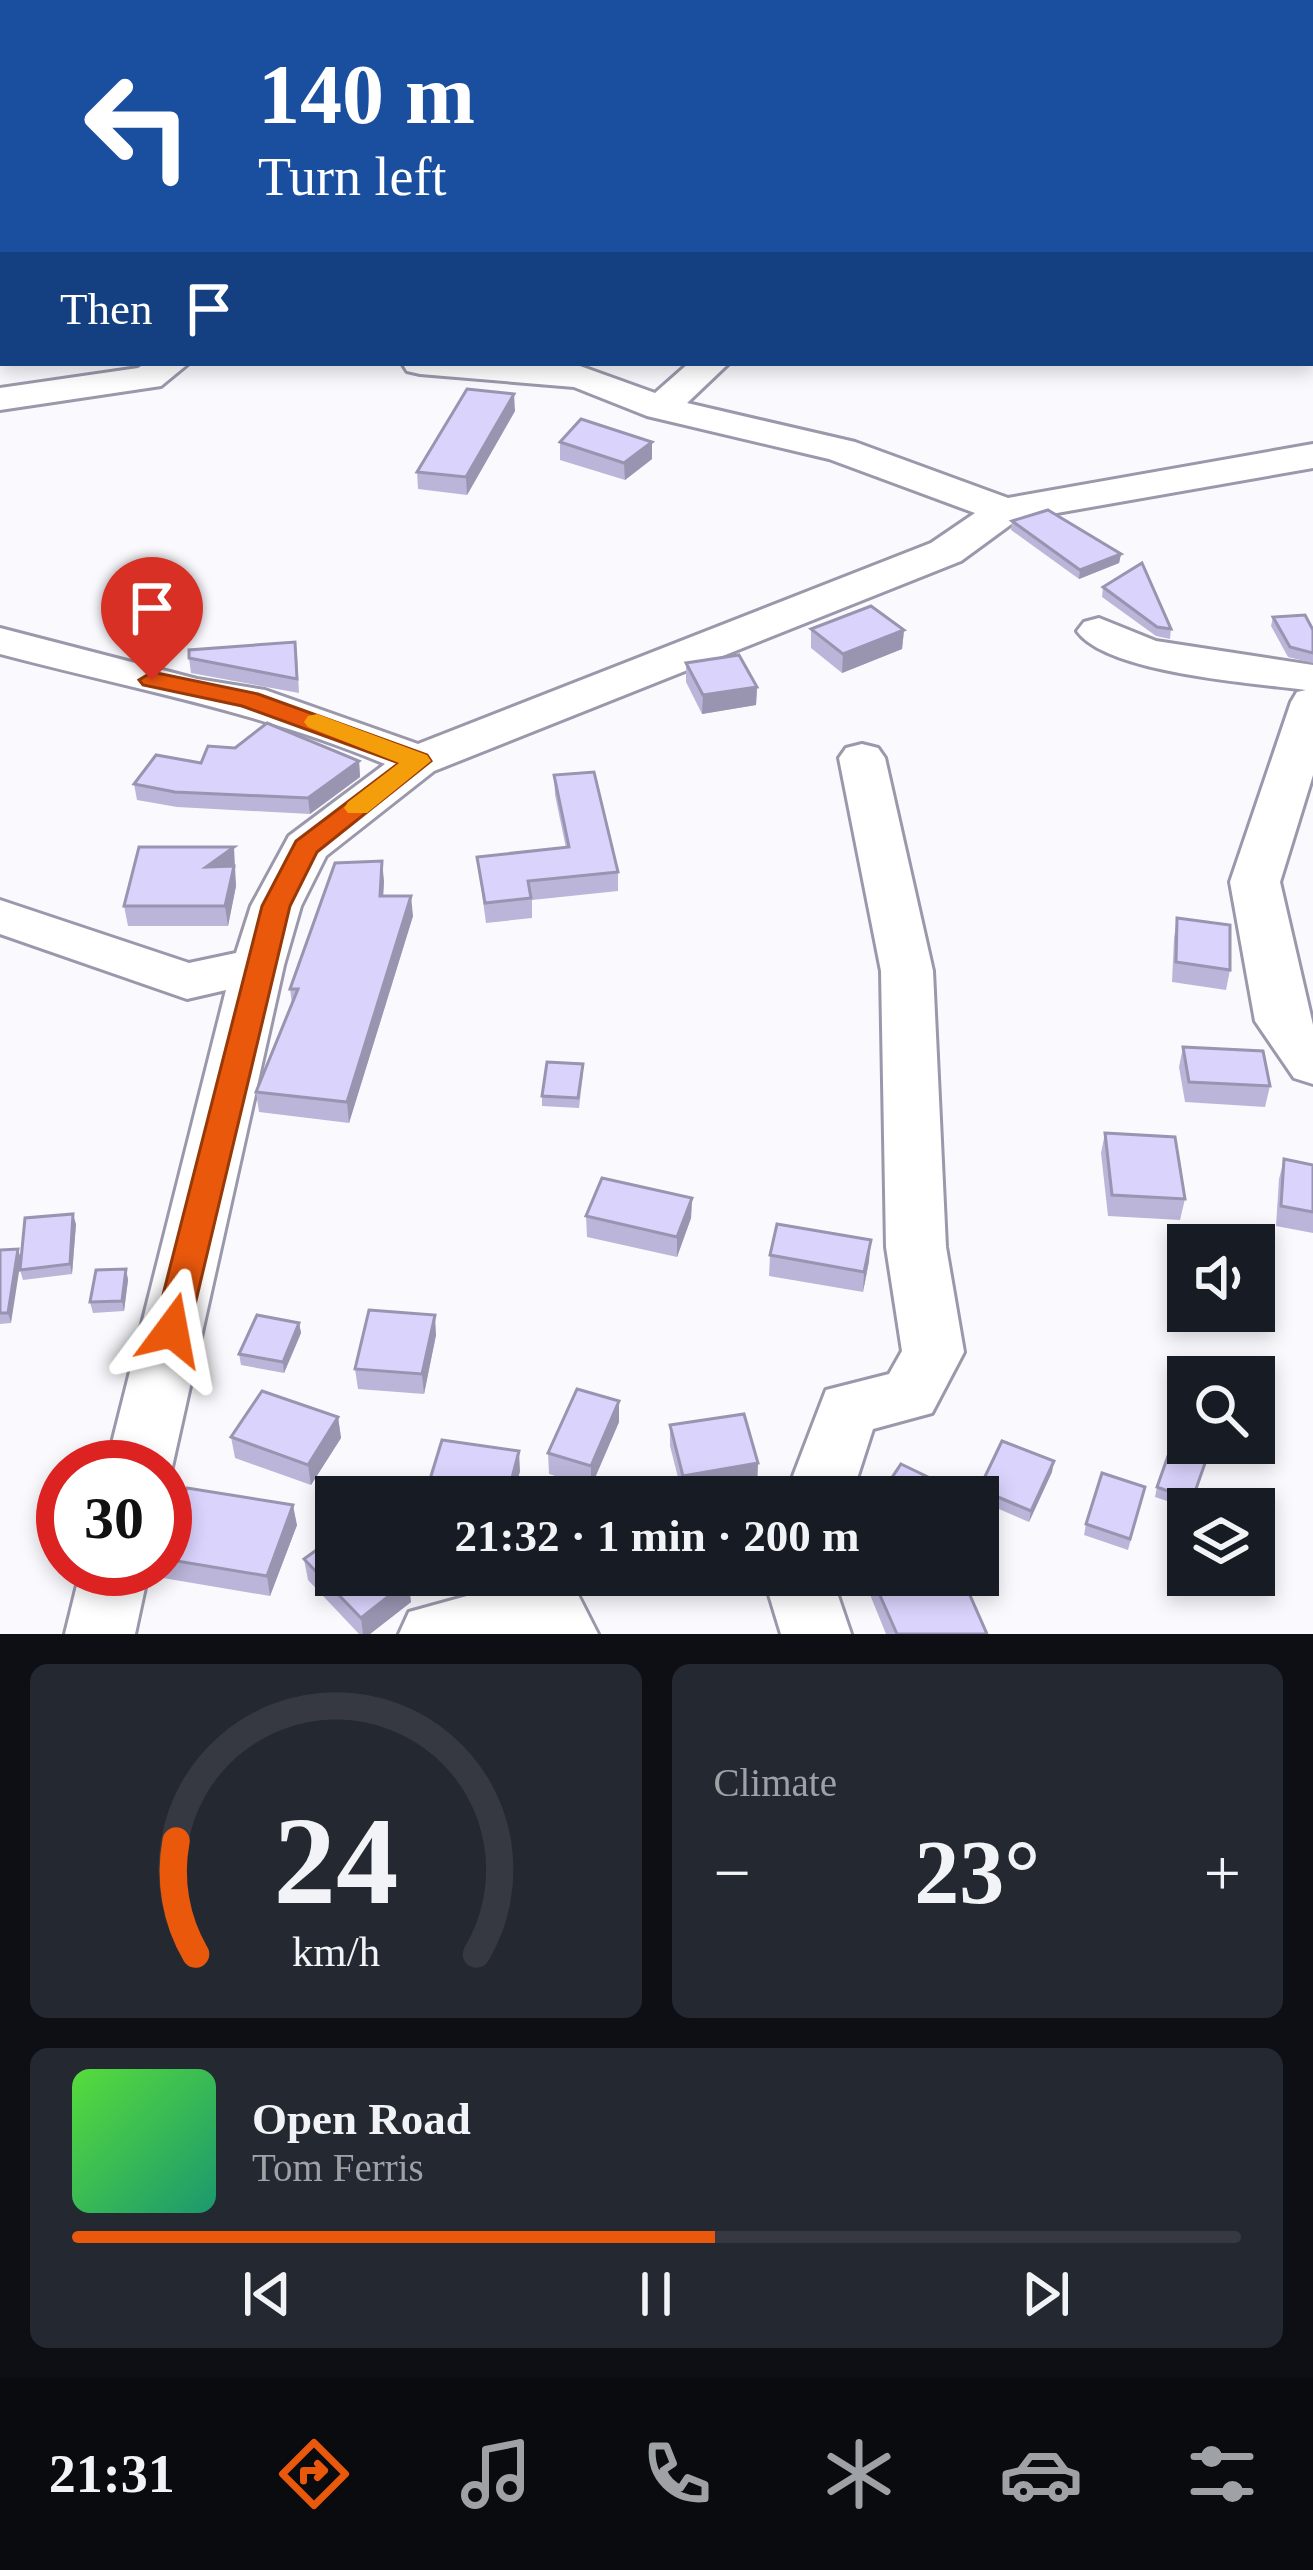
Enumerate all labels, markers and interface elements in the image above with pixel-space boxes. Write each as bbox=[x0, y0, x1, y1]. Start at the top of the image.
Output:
icon: left bbox=[60, 48, 216, 204]
text: 140 m bbox=[258, 48, 475, 141]
text: Turn left bbox=[258, 147, 447, 207]
icon: arrive bbox=[176, 276, 242, 342]
text: Then bbox=[60, 284, 152, 334]
pin bbox=[101, 557, 203, 680]
icon: arrive bbox=[119, 575, 185, 641]
map controls bbox=[1167, 1224, 1275, 1596]
button: sound bbox=[1167, 1224, 1275, 1332]
position arrow bbox=[109, 1267, 235, 1393]
button: search bbox=[1167, 1356, 1275, 1464]
speed limit sign: 30 bbox=[36, 1440, 192, 1596]
button: layers bbox=[1167, 1488, 1275, 1596]
text: 21:32 · 1 min · 200 m bbox=[455, 1511, 860, 1561]
text: Climate bbox=[714, 1761, 837, 1804]
text: 24 bbox=[273, 1792, 398, 1930]
text: 23° bbox=[914, 1823, 1040, 1922]
text: − bbox=[714, 1836, 751, 1909]
text: + bbox=[1204, 1836, 1241, 1909]
text: km/h bbox=[292, 1928, 380, 1975]
text: Open Road bbox=[252, 2094, 471, 2144]
text: Tom Ferris bbox=[252, 2146, 424, 2189]
icon: previous bbox=[234, 2261, 300, 2327]
icon: pause bbox=[623, 2261, 689, 2327]
icon: next bbox=[1013, 2261, 1079, 2327]
icon: directions bbox=[272, 2432, 356, 2516]
icon: music bbox=[454, 2432, 538, 2516]
icon: phone bbox=[635, 2432, 719, 2516]
icon: climate bbox=[817, 2432, 901, 2516]
icon: car bbox=[999, 2432, 1083, 2516]
icon: filters bbox=[1180, 2432, 1264, 2516]
text: 21:31 bbox=[49, 2444, 175, 2504]

